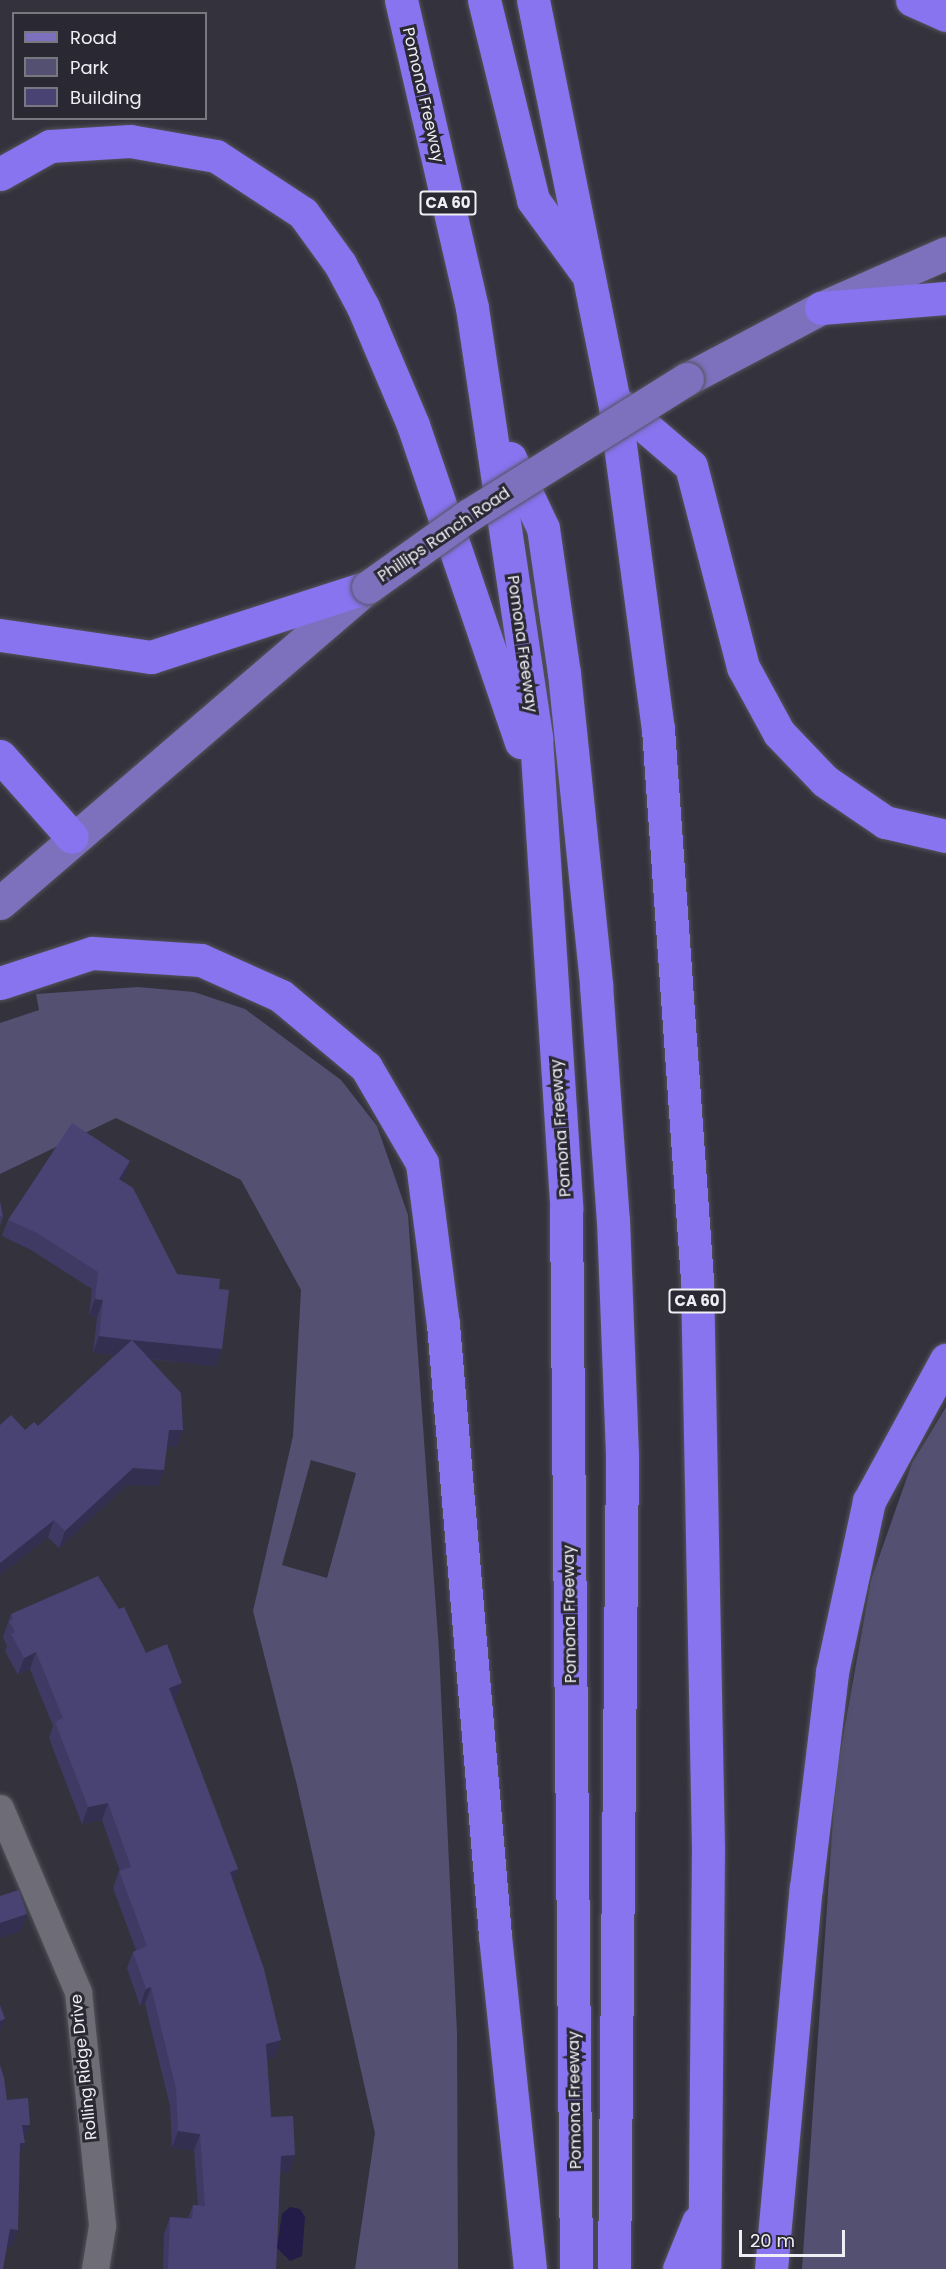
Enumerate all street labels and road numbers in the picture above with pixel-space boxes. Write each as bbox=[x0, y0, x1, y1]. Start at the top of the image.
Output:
street label: Pomona Freeway bbox=[398, 25, 448, 165]
road number: CA 60 bbox=[420, 191, 476, 215]
street label: Phillips Ranch Road bbox=[374, 484, 514, 586]
street label: Pomona Freeway bbox=[503, 574, 541, 714]
street label: Pomona Freeway bbox=[547, 1058, 575, 1198]
road number: CA 60 bbox=[668, 1289, 726, 1313]
street label: Pomona Freeway bbox=[559, 1545, 581, 1683]
street label: Rolling Ridge Drive bbox=[67, 1993, 101, 2141]
street label: Pomona Freeway bbox=[564, 2031, 586, 2169]

